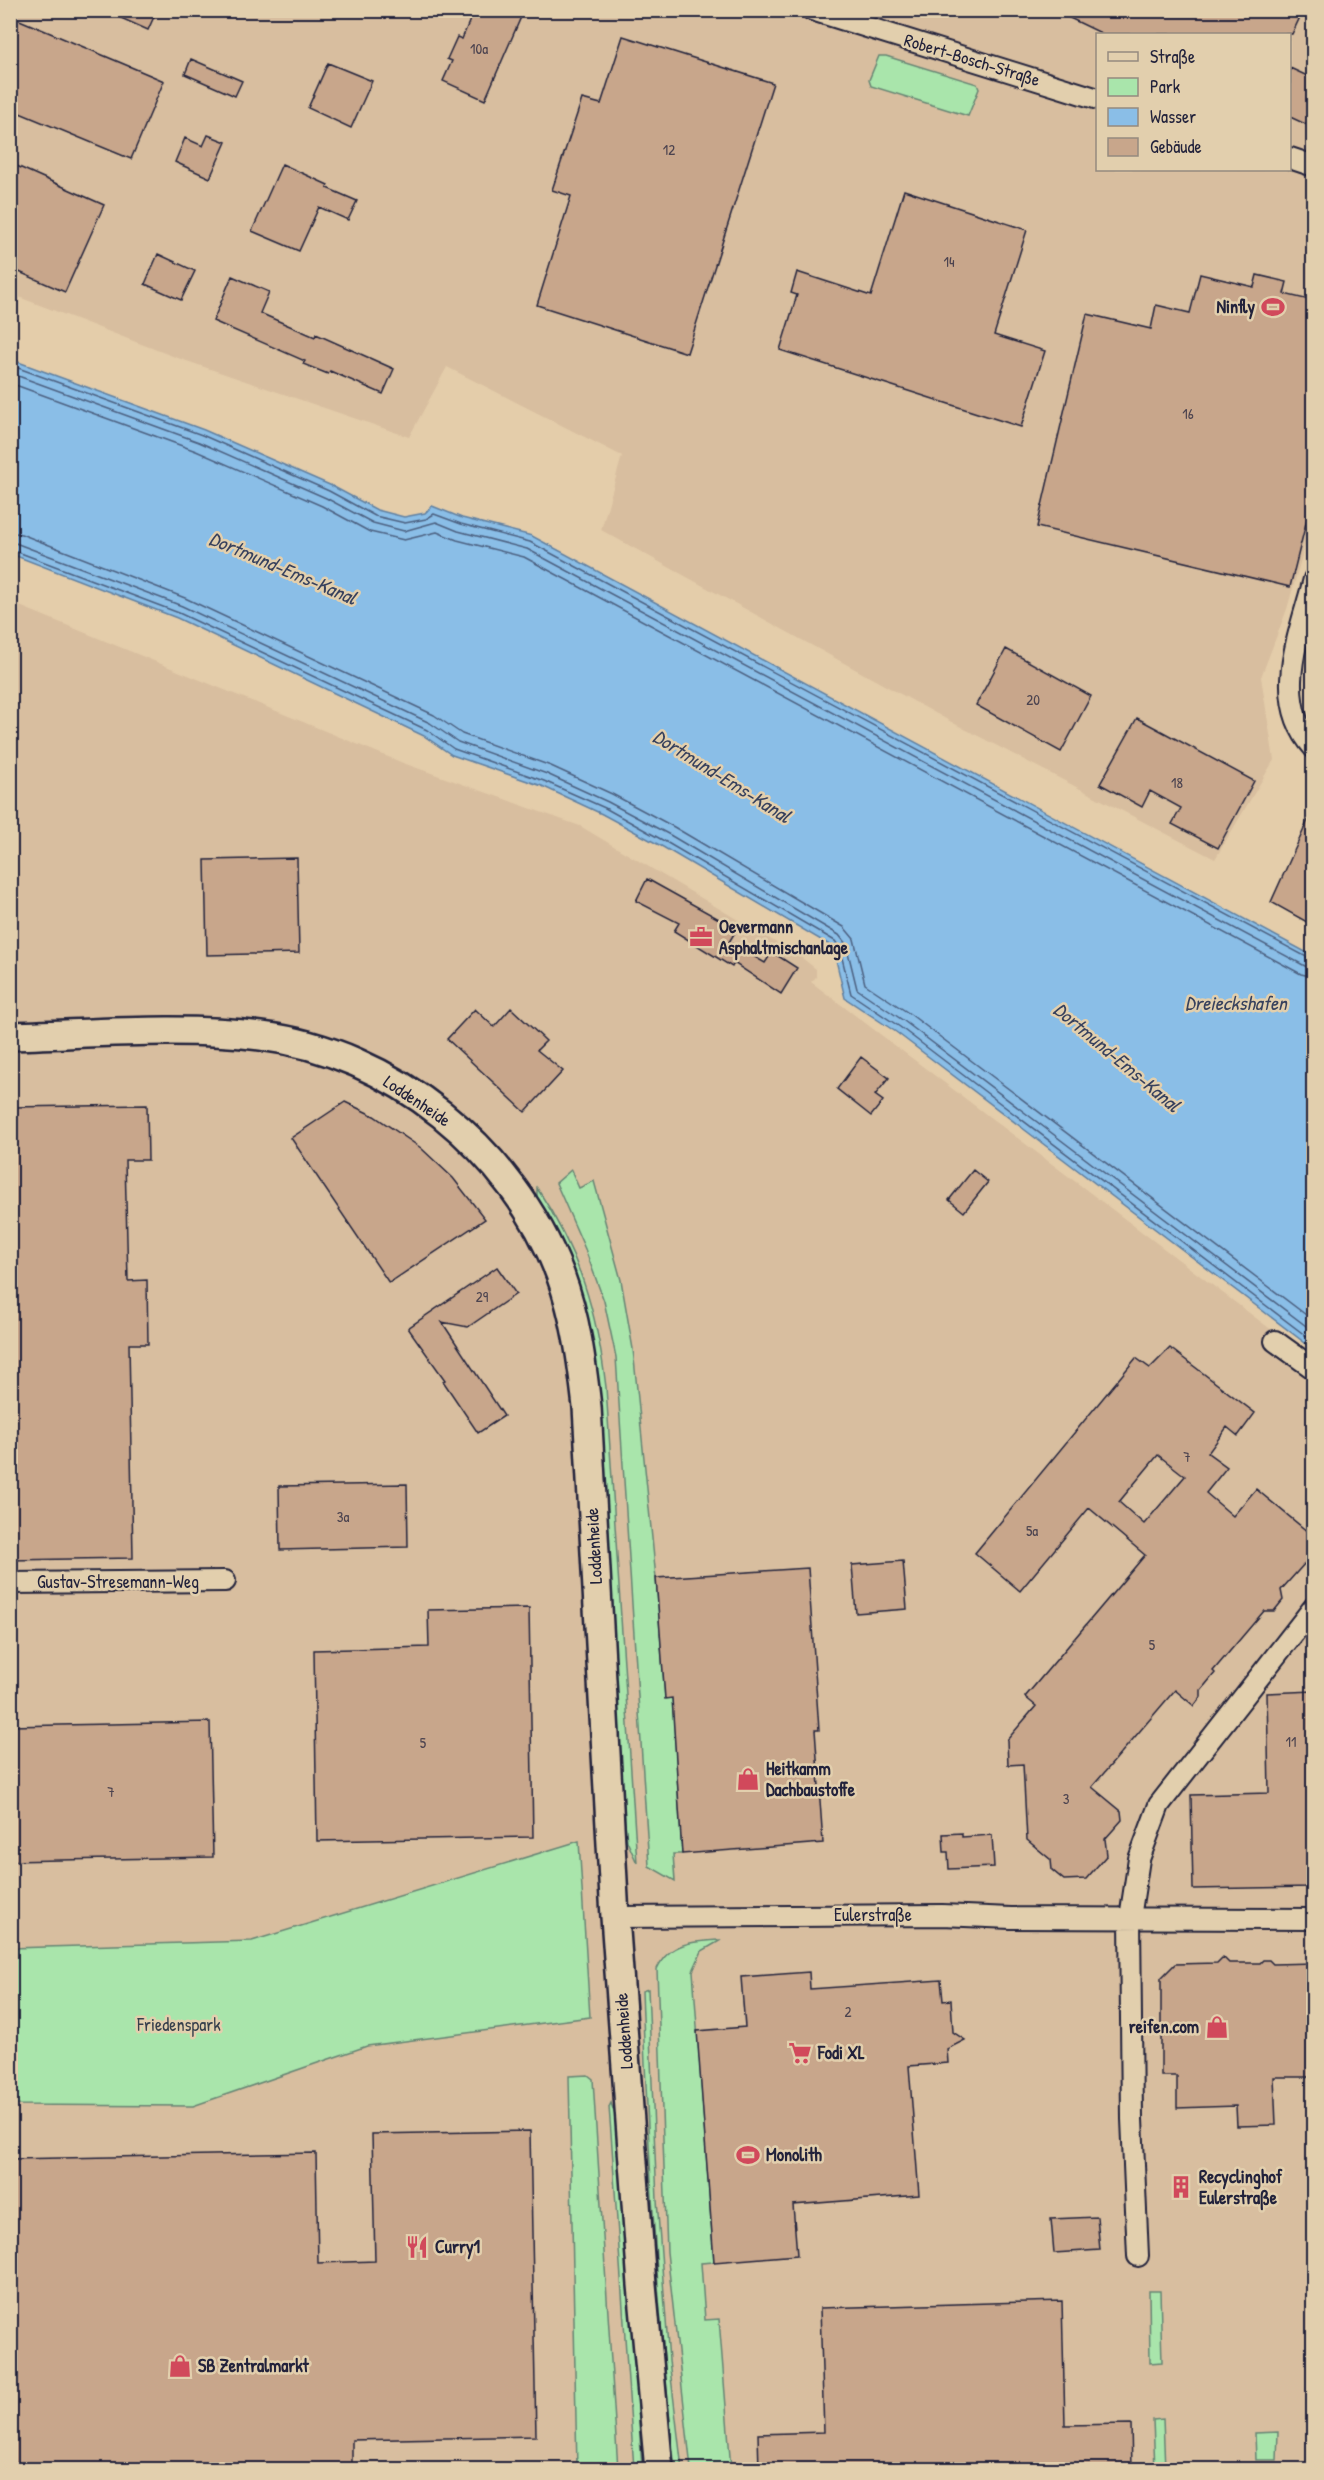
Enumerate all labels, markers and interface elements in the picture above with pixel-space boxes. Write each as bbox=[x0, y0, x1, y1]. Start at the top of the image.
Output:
street label: Robert-Bosch-Straße bbox=[901, 27, 1043, 92]
legend bbox=[1096, 33, 1291, 171]
house number: 10a bbox=[470, 38, 488, 59]
text: Straße bbox=[1150, 44, 1195, 69]
text: Park bbox=[1150, 74, 1181, 99]
text: Wasser bbox=[1150, 104, 1196, 129]
text: Gebäude bbox=[1150, 134, 1202, 159]
house number: 12 bbox=[663, 139, 675, 160]
house number: 14 bbox=[943, 251, 955, 272]
place label: Ninfly bbox=[1216, 294, 1255, 320]
sports icon: Ninfly bbox=[1260, 294, 1286, 320]
house number: 16 bbox=[1182, 403, 1194, 424]
water label: Dortmund-Ems-Kanal bbox=[205, 524, 362, 611]
house number: 20 bbox=[1026, 689, 1040, 710]
water label: Dortmund-Ems-Kanal bbox=[648, 722, 798, 830]
house number: 18 bbox=[1171, 772, 1183, 793]
place label: Oevermann Asphaltmischanlage bbox=[719, 914, 849, 961]
office icon: Oevermann Asphaltmischanlage bbox=[688, 924, 714, 950]
water label: Dreieckshafen bbox=[1185, 989, 1289, 1016]
water label: Dortmund-Ems-Kanal bbox=[1048, 996, 1188, 1119]
street label: Loddenheide bbox=[379, 1069, 456, 1132]
house number: 29 bbox=[476, 1286, 489, 1307]
house number: 7 bbox=[1183, 1446, 1191, 1467]
house number: 3a bbox=[337, 1506, 349, 1527]
street label: Loddenheide bbox=[579, 1507, 608, 1585]
house number: 5a bbox=[1026, 1520, 1038, 1541]
street label: Gustav-Stresemann-Weg bbox=[37, 1569, 199, 1594]
house number: 5 bbox=[1149, 1634, 1156, 1655]
house number: 11 bbox=[1286, 1731, 1296, 1752]
house number: 5 bbox=[420, 1732, 427, 1753]
place label: Heitkamm Dachbaustoffe bbox=[766, 1756, 856, 1802]
shop icon: Heitkamm Dachbaustoffe bbox=[735, 1766, 761, 1792]
house number: 7 bbox=[107, 1781, 115, 1802]
house number: 3 bbox=[1063, 1788, 1070, 1809]
street label: Eulerstraße bbox=[834, 1902, 912, 1927]
street label: Loddenheide bbox=[608, 1992, 639, 2070]
house number: 2 bbox=[844, 2001, 852, 2022]
park label: Friedenspark bbox=[136, 2012, 221, 2037]
place label: reifen.com bbox=[1129, 2014, 1199, 2039]
shop icon: reifen.com bbox=[1204, 2014, 1230, 2040]
supermarket icon: Fodi XL bbox=[787, 2040, 813, 2066]
place label: Fodi XL bbox=[817, 2040, 865, 2065]
sports icon: Monolith bbox=[735, 2142, 761, 2168]
place label: Monolith bbox=[766, 2142, 822, 2167]
place label: Recyclinghof Eulerstraße bbox=[1199, 2164, 1283, 2211]
building icon: Recyclinghof Eulerstraße bbox=[1168, 2174, 1194, 2200]
restaurant icon: Curry1 bbox=[404, 2234, 430, 2260]
place label: Curry1 bbox=[435, 2234, 481, 2260]
shop icon: SB Zentralmarkt bbox=[167, 2353, 193, 2379]
place label: SB Zentralmarkt bbox=[198, 2353, 310, 2378]

